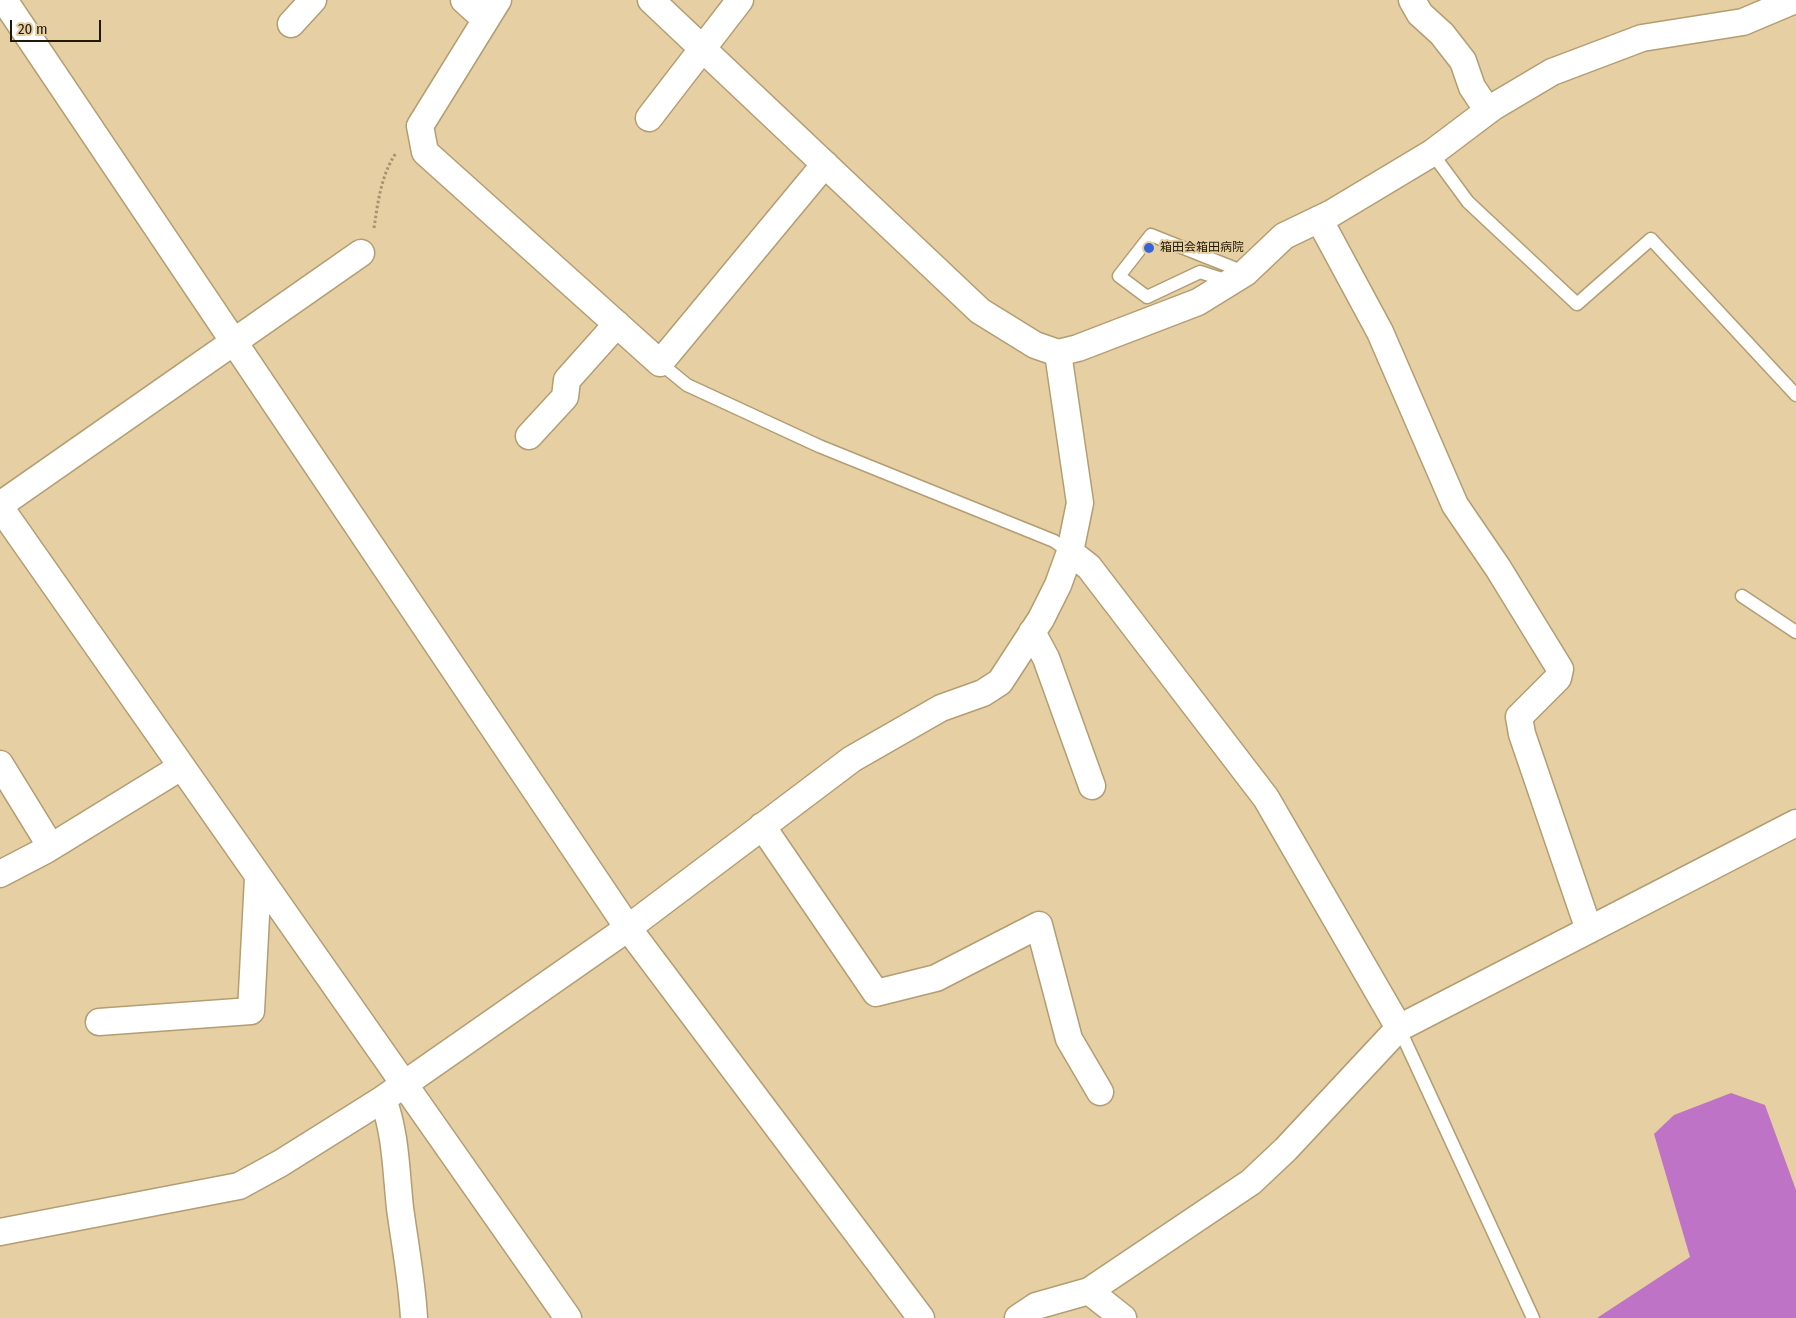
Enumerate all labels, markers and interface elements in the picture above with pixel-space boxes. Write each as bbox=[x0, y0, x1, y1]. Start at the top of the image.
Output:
scale bar bbox=[12, 10, 104, 42]
text: 20 m bbox=[18, 20, 48, 38]
marker: 箱田会箱田病院 bbox=[1142, 241, 1156, 255]
place label: 箱田会箱田病院 bbox=[1160, 241, 1244, 255]

